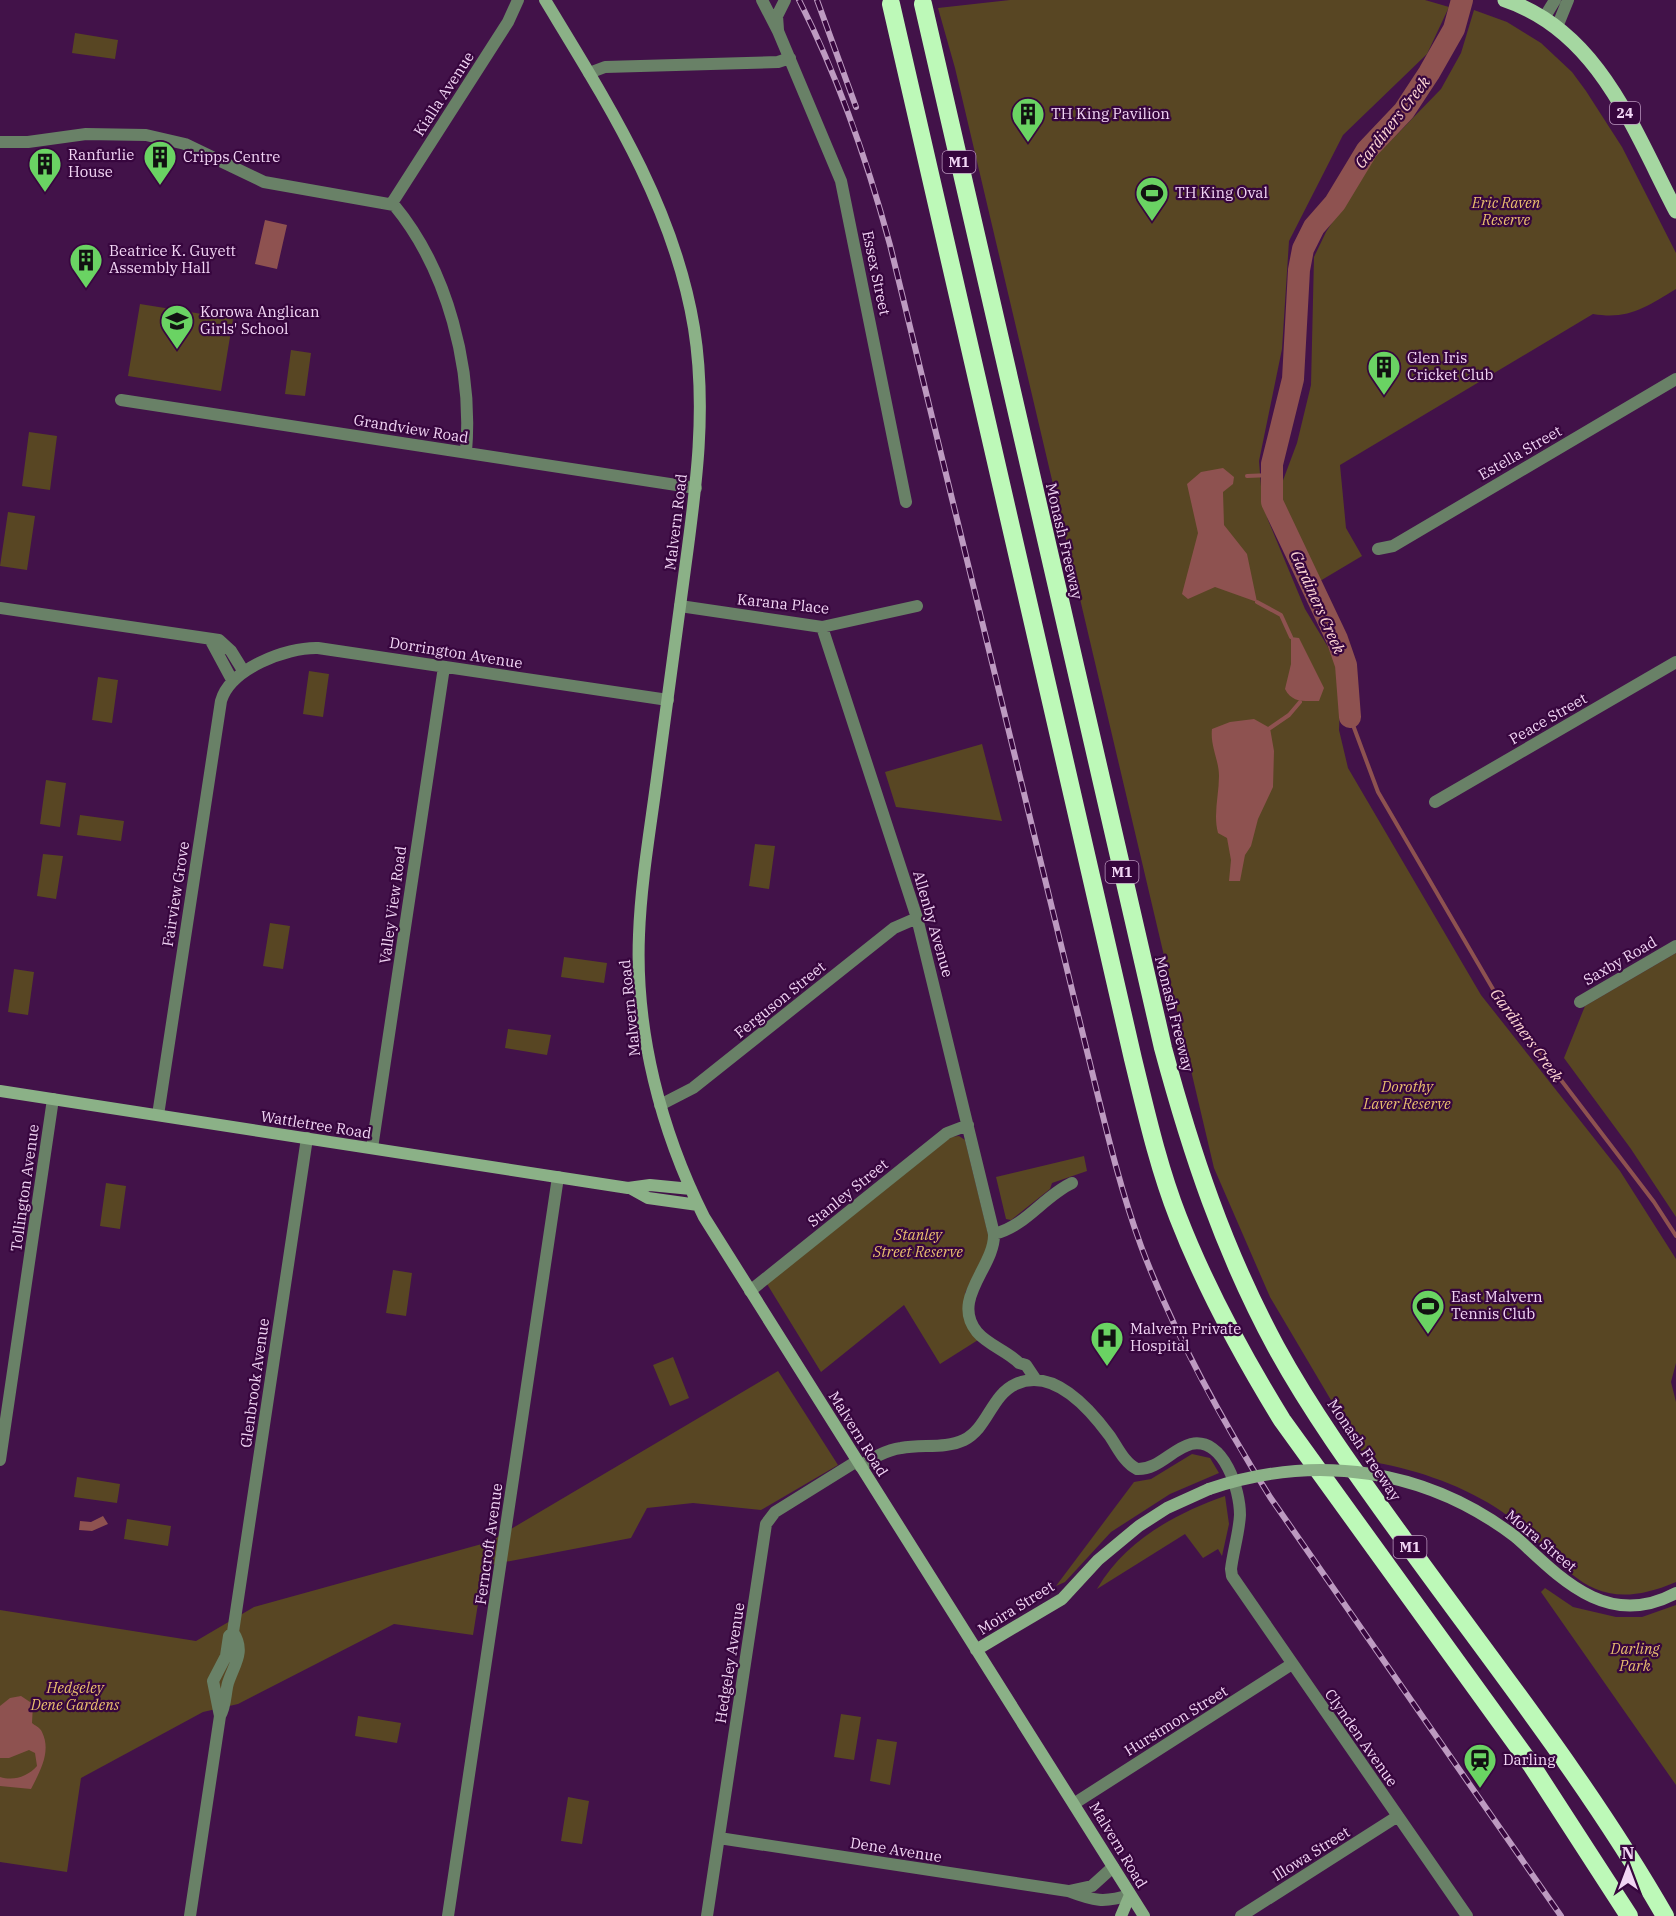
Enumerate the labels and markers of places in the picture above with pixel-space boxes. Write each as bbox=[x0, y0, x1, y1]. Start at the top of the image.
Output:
building icon: TH King Pavilion bbox=[1010, 96, 1046, 143]
place label: TH King Pavilion bbox=[1051, 104, 1170, 123]
building icon: Cripps Centre bbox=[142, 139, 178, 186]
place label: Ranfurlie House bbox=[68, 145, 134, 181]
building icon: Ranfurlie House bbox=[27, 146, 63, 193]
place label: Cripps Centre bbox=[183, 147, 280, 166]
sports icon: TH King Oval bbox=[1134, 175, 1170, 222]
place label: TH King Oval bbox=[1175, 183, 1268, 202]
place label: Beatrice K. Guyett Assembly Hall bbox=[109, 241, 236, 277]
building icon: Beatrice K. Guyett Assembly Hall bbox=[68, 242, 104, 289]
place label: Korowa Anglican Girls' School bbox=[200, 302, 320, 338]
school or university icon: Korowa Anglican Girls' School bbox=[159, 303, 195, 350]
place label: Glen Iris Cricket Club bbox=[1407, 348, 1493, 384]
building icon: Glen Iris Cricket Club bbox=[1366, 349, 1402, 396]
place label: East Malvern Tennis Club bbox=[1451, 1287, 1543, 1323]
sports icon: East Malvern Tennis Club bbox=[1410, 1288, 1446, 1335]
place label: Malvern Private Hospital bbox=[1130, 1319, 1241, 1355]
hospital icon: Malvern Private Hospital bbox=[1089, 1320, 1125, 1367]
station icon: Darling bbox=[1462, 1742, 1498, 1789]
place label: Darling bbox=[1503, 1750, 1555, 1769]

